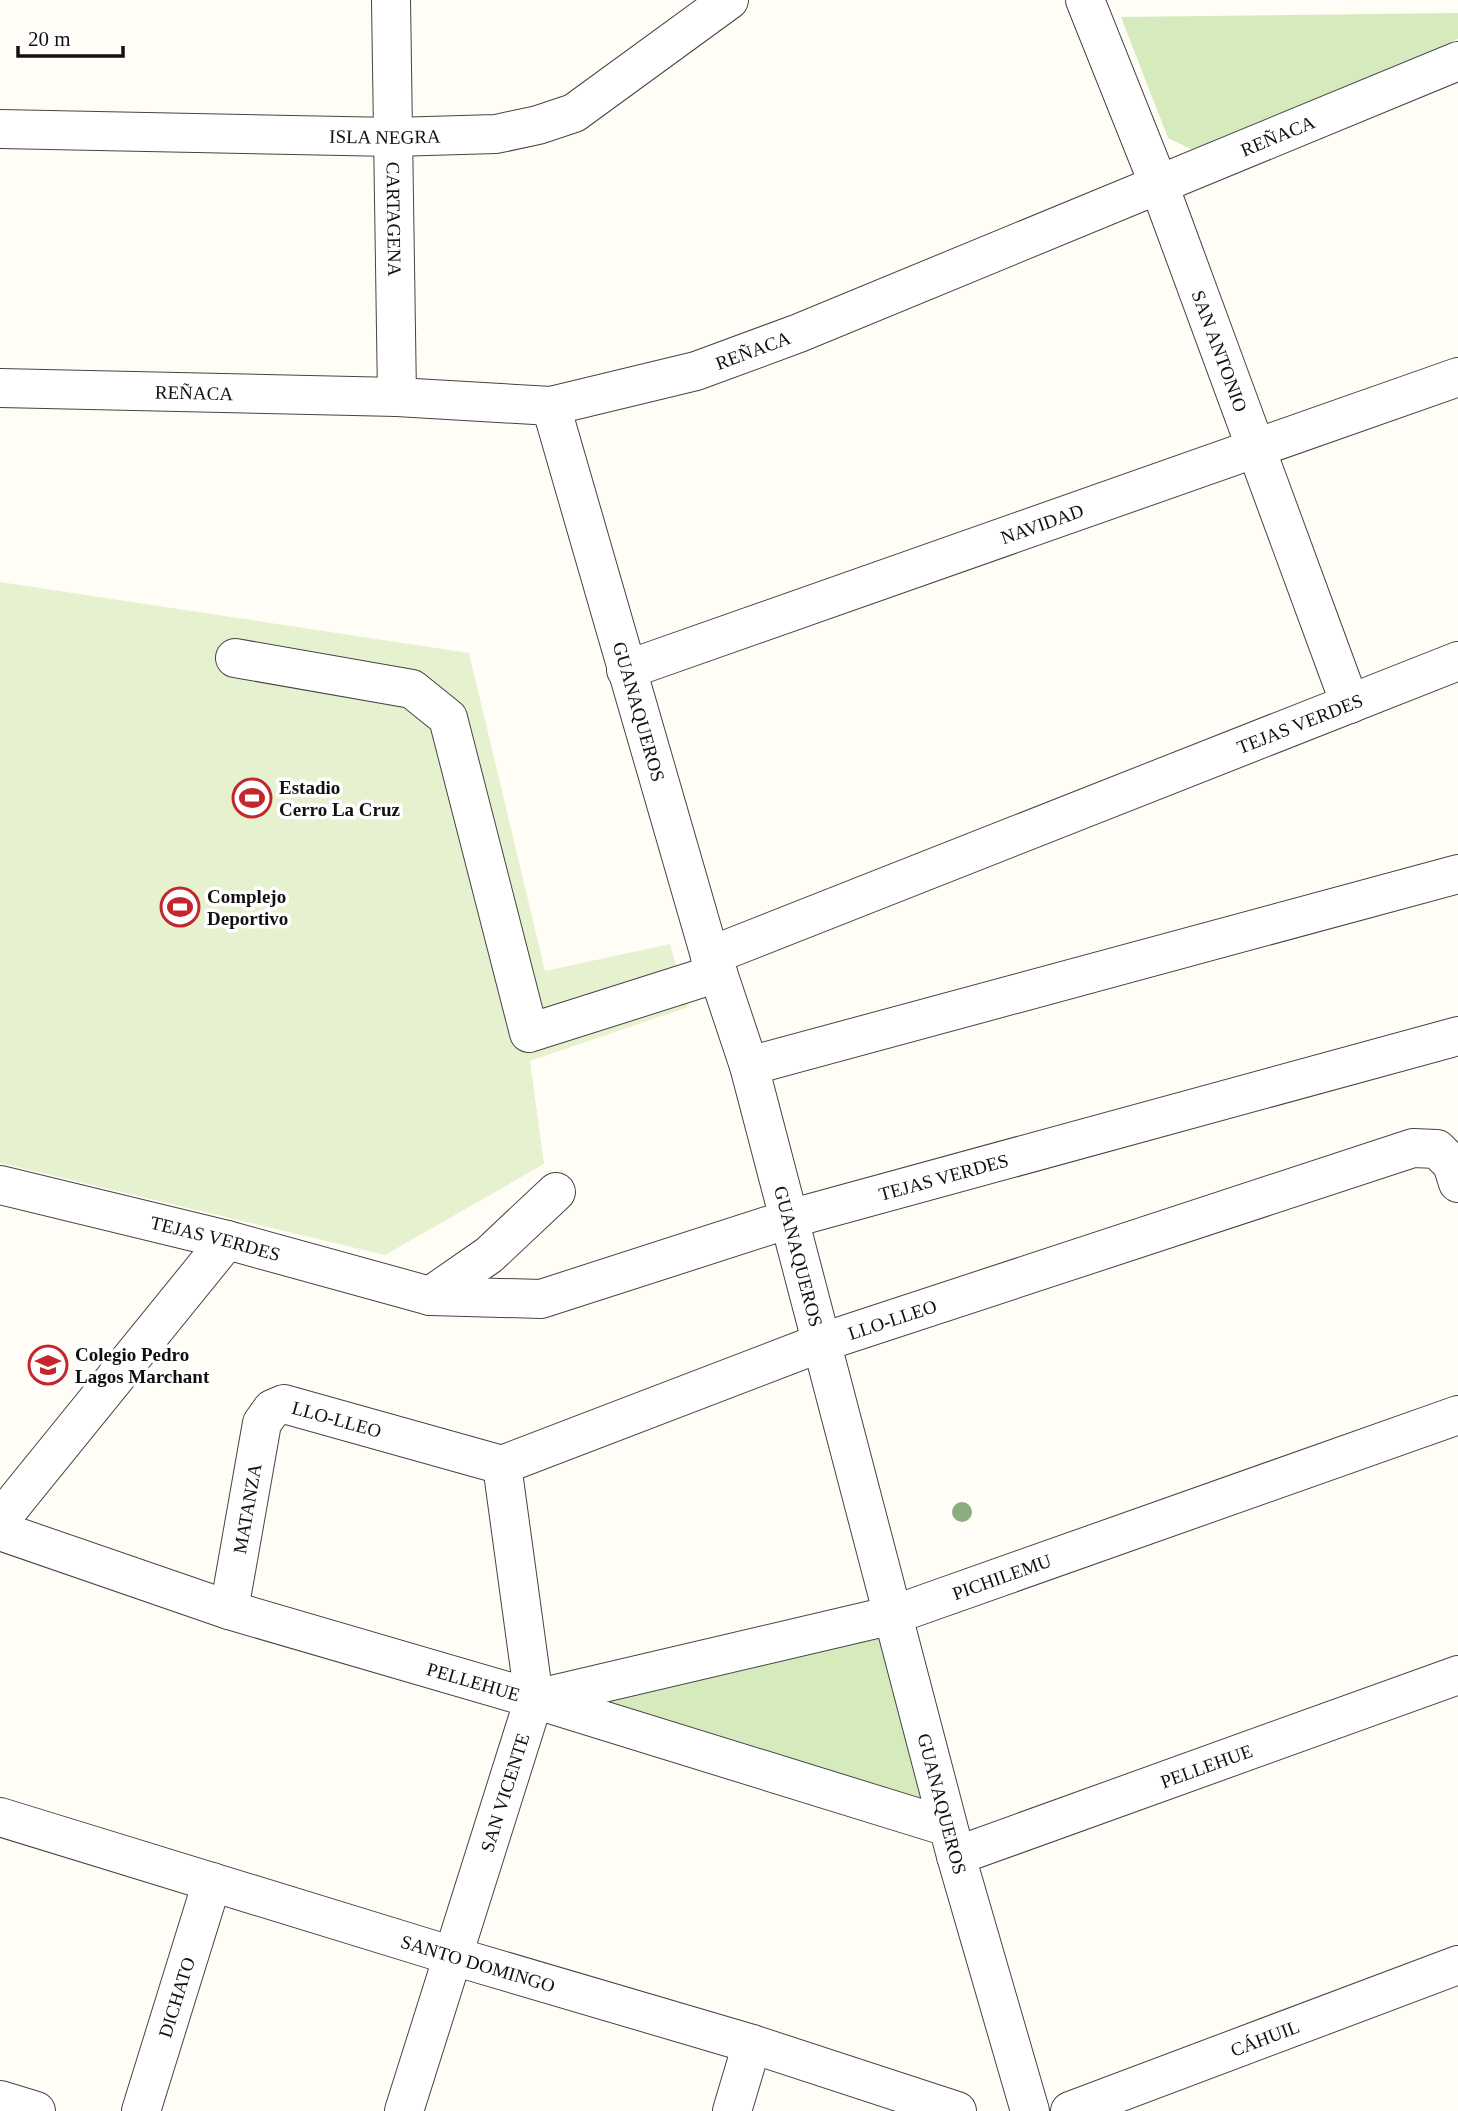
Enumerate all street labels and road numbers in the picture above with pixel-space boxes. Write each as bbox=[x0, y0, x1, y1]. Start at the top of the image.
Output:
street label: REÑACA bbox=[1237, 111, 1318, 160]
street label: ISLA NEGRA bbox=[329, 125, 441, 148]
street label: CARTAGENA bbox=[383, 162, 406, 277]
street label: SAN ANTONIO bbox=[1188, 287, 1252, 415]
street label: REÑACA bbox=[712, 327, 793, 373]
street label: REÑACA bbox=[155, 381, 234, 404]
street label: NAVIDAD bbox=[998, 499, 1086, 548]
street label: GUANAQUEROS bbox=[609, 639, 670, 784]
street label: TEJAS VERDES bbox=[1234, 689, 1366, 758]
street label: TEJAS VERDES bbox=[876, 1149, 1011, 1204]
street label: GUANAQUEROS bbox=[770, 1184, 827, 1329]
street label: TEJAS VERDES bbox=[149, 1211, 283, 1265]
street label: LLO-LLEO bbox=[845, 1295, 939, 1344]
street label: LLO-LLEO bbox=[290, 1396, 384, 1441]
street label: MATANZA bbox=[229, 1461, 265, 1555]
street label: PICHILEMU bbox=[949, 1549, 1054, 1604]
street label: PELLEHUE bbox=[424, 1658, 523, 1705]
street label: SAN VICENTE bbox=[476, 1730, 533, 1855]
street label: GUANAQUEROS bbox=[914, 1731, 971, 1877]
street label: PELLEHUE bbox=[1157, 1740, 1255, 1792]
street label: SANTO DOMINGO bbox=[399, 1930, 558, 1996]
street label: DICHATO bbox=[154, 1955, 199, 2040]
street label: CÁHUIL bbox=[1227, 2015, 1302, 2060]

